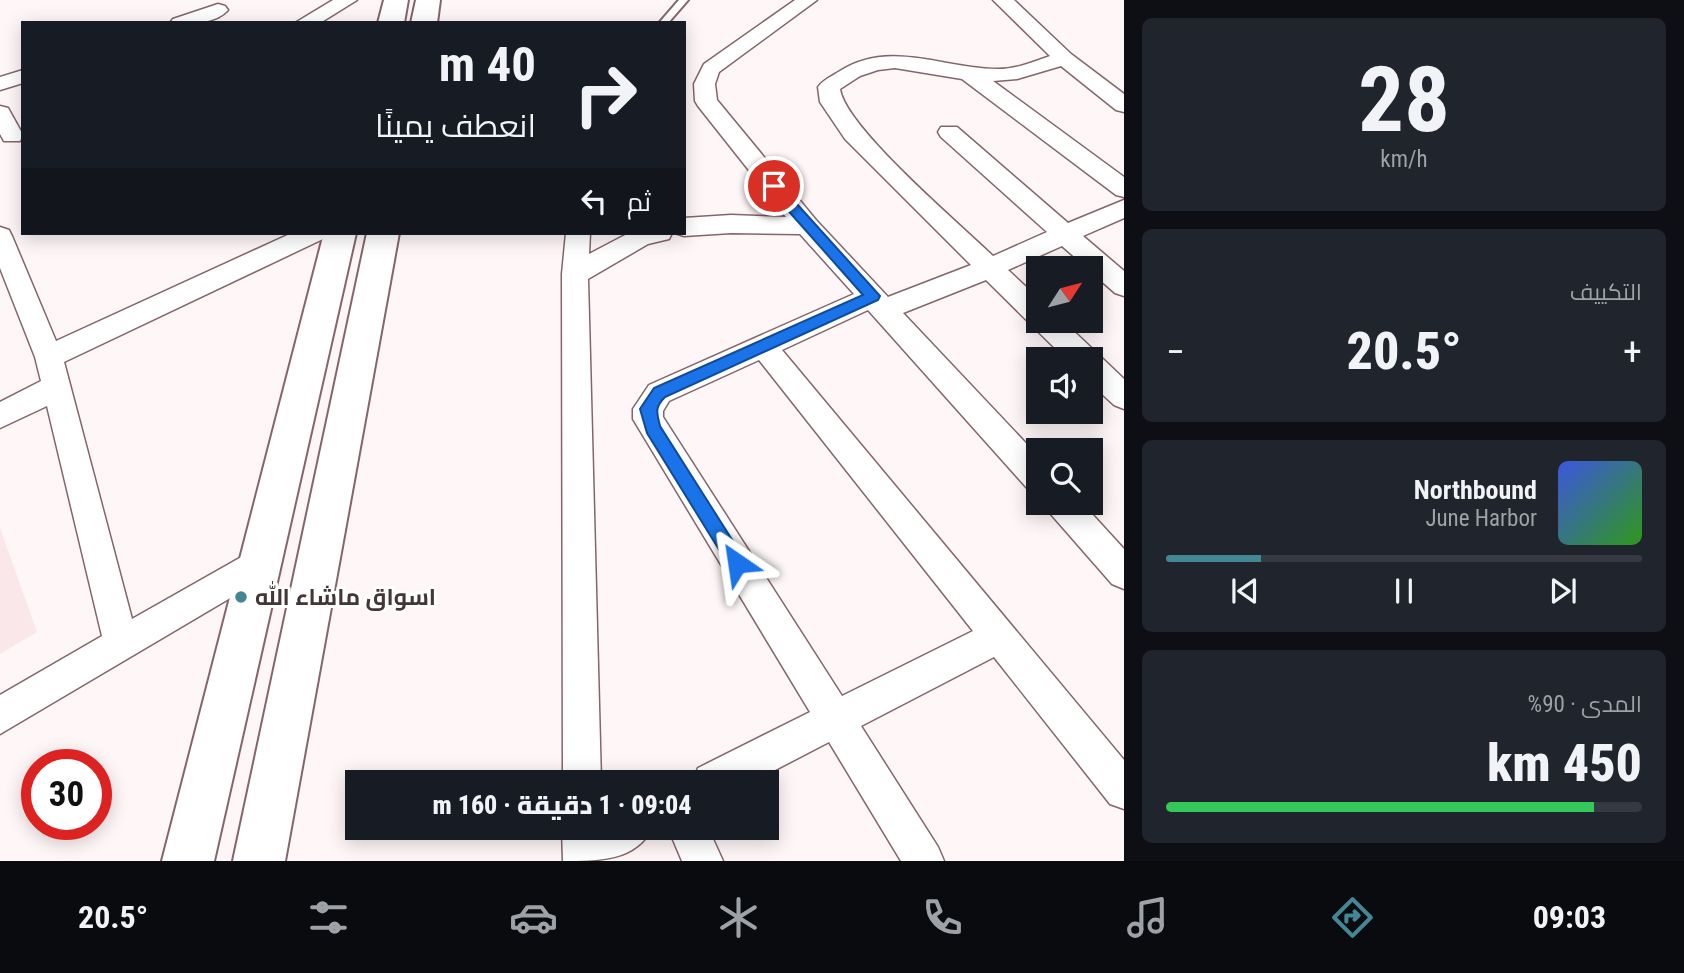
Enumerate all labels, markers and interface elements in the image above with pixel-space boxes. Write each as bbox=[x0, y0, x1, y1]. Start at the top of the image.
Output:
text: 40 m bbox=[439, 36, 536, 93]
text: 28 bbox=[1358, 47, 1450, 153]
icon: right bbox=[560, 49, 651, 140]
text: انعطف يمينًا bbox=[375, 107, 536, 145]
text: km/h bbox=[1380, 146, 1428, 173]
pin bbox=[744, 156, 804, 216]
icon: arrive bbox=[755, 167, 793, 205]
icon: left bbox=[575, 182, 613, 220]
text: ثم bbox=[627, 187, 651, 217]
north arrow bbox=[1026, 256, 1102, 332]
map controls bbox=[1026, 256, 1103, 515]
text: التكييف bbox=[1570, 279, 1642, 306]
text: 20.5° bbox=[1346, 321, 1462, 382]
text: − bbox=[1166, 330, 1185, 374]
text: + bbox=[1623, 330, 1642, 374]
button: sound bbox=[1026, 347, 1103, 424]
button: search bbox=[1026, 438, 1103, 515]
text: Northbound bbox=[1414, 475, 1537, 505]
text: June Harbor bbox=[1425, 505, 1537, 532]
position arrow bbox=[700, 526, 774, 600]
icon: previous bbox=[1226, 572, 1264, 610]
icon: pause bbox=[1385, 572, 1423, 610]
icon: next bbox=[1544, 572, 1582, 610]
place label: اسواق ماشاء الله bbox=[255, 581, 436, 611]
marker: اسواق ماشاء الله bbox=[233, 589, 249, 605]
text: المدى · 90% bbox=[1528, 691, 1642, 718]
text: 450 km bbox=[1487, 733, 1642, 794]
speed limit sign: 30 bbox=[21, 749, 112, 840]
text: 09:04 · 1 دقيقة · 160 m bbox=[432, 790, 692, 820]
icon: filters bbox=[304, 893, 353, 942]
icon: car bbox=[509, 893, 558, 942]
icon: climate bbox=[714, 893, 763, 942]
icon: phone bbox=[918, 893, 967, 942]
icon: music bbox=[1123, 893, 1172, 942]
icon: directions bbox=[1328, 893, 1377, 942]
text: 20.5° bbox=[78, 898, 148, 936]
text: 09:03 bbox=[1533, 898, 1606, 936]

